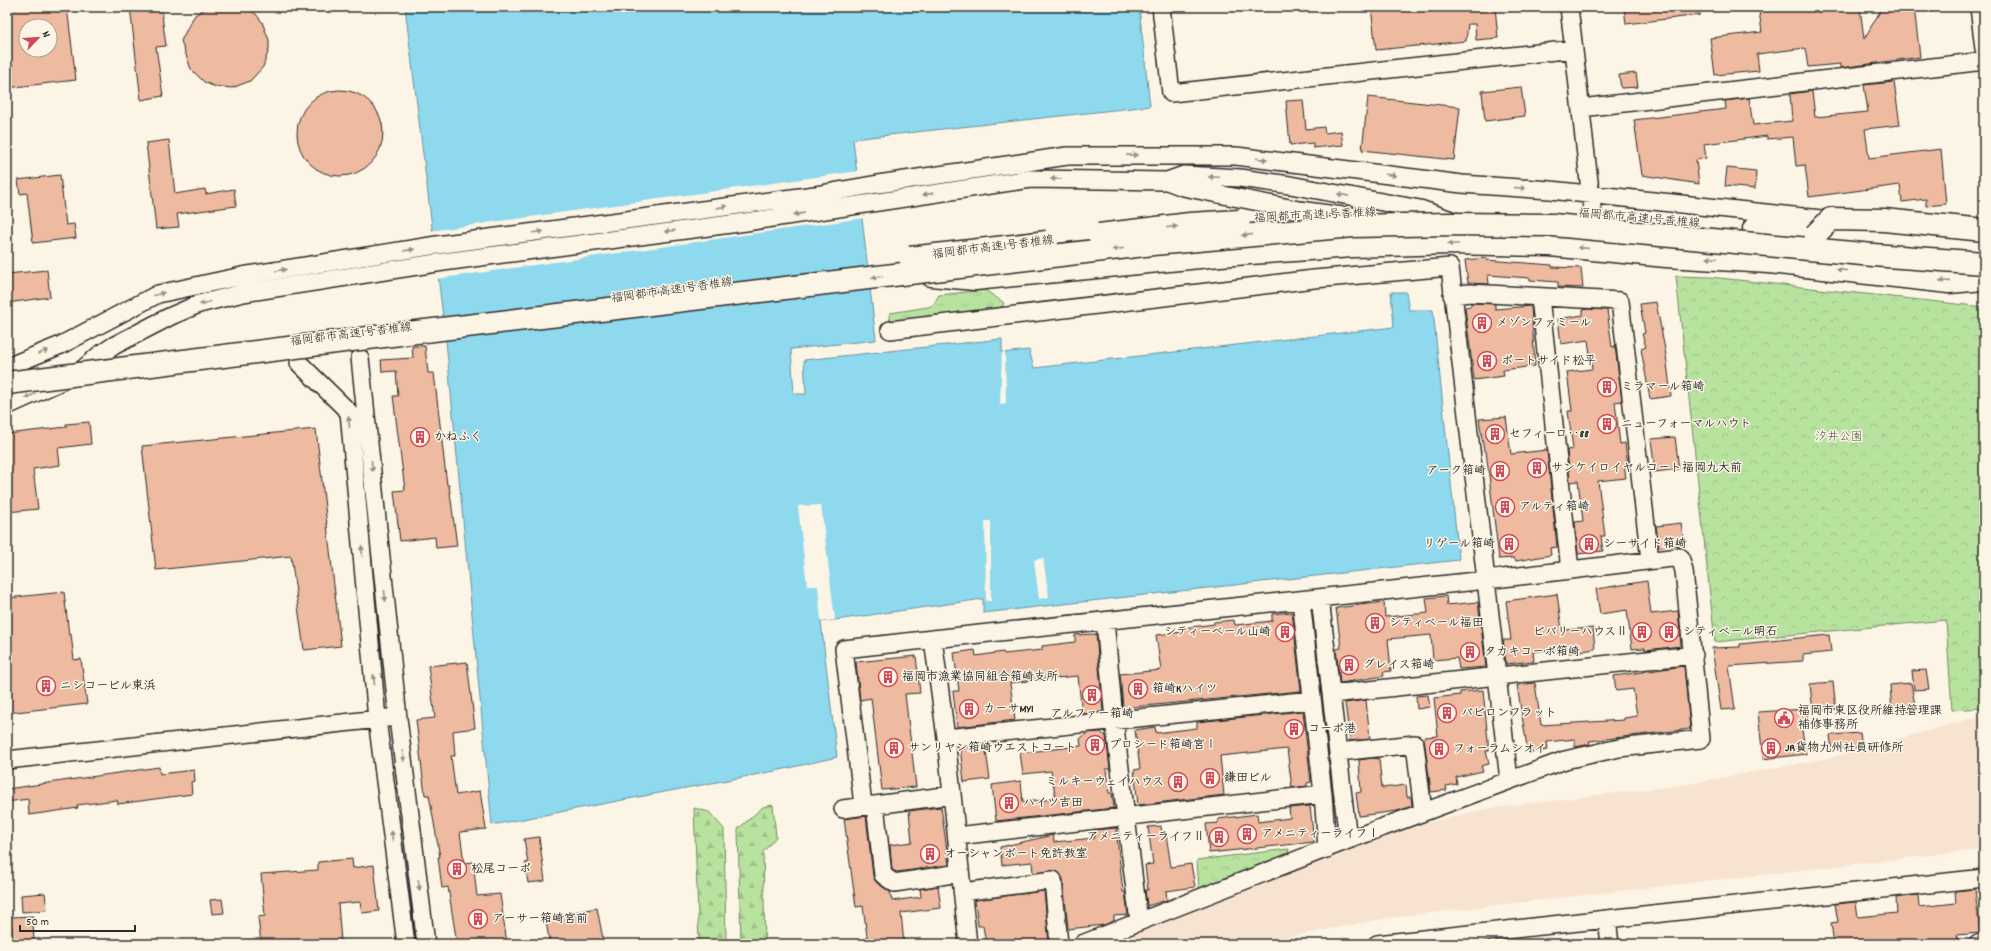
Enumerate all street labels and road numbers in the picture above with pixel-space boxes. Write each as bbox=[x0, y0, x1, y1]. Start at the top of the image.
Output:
street label: 福岡都市高速1号香椎線 bbox=[1253, 204, 1377, 228]
street label: 福岡都市高速1号香椎線 bbox=[1577, 205, 1701, 233]
street label: 福岡都市高速1号香椎線 bbox=[931, 232, 1055, 264]
street label: 福岡都市高速1号香椎線 bbox=[610, 274, 734, 308]
street label: 福岡都市高速1号香椎線 bbox=[289, 319, 413, 351]

